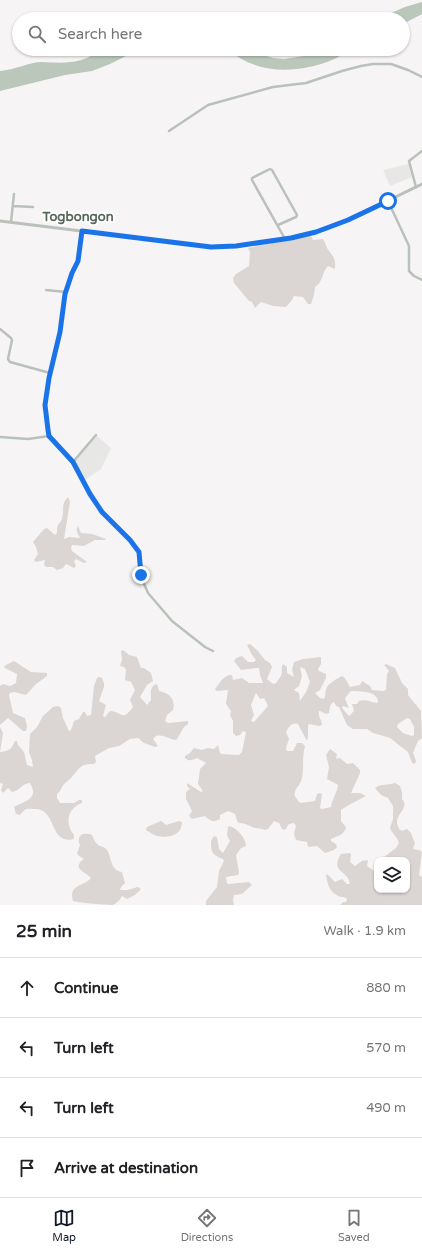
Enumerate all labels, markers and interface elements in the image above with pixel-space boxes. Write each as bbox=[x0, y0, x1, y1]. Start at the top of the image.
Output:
search box bbox=[12, 12, 410, 56]
icon: search bbox=[26, 23, 48, 45]
text: Search here bbox=[58, 25, 142, 43]
route start bbox=[379, 192, 397, 210]
district label: Togbongon bbox=[41, 209, 114, 225]
route end bbox=[132, 566, 150, 584]
map controls bbox=[374, 857, 410, 893]
button: layers bbox=[374, 857, 410, 893]
text: 25 min bbox=[16, 921, 72, 942]
text: Walk · 1.9 km bbox=[324, 923, 406, 939]
icon: ahead bbox=[16, 977, 38, 999]
text: Continue bbox=[54, 979, 118, 997]
text: 880 m bbox=[366, 980, 406, 996]
icon: left bbox=[16, 1037, 38, 1059]
text: Turn left bbox=[54, 1039, 114, 1057]
text: 570 m bbox=[366, 1040, 406, 1056]
icon: left bbox=[16, 1097, 38, 1119]
text: Turn left bbox=[54, 1099, 114, 1117]
text: 490 m bbox=[366, 1100, 406, 1116]
icon: arrive bbox=[16, 1157, 38, 1179]
text: Arrive at destination bbox=[54, 1159, 198, 1177]
tab: Map bbox=[52, 1207, 76, 1244]
tab: Directions bbox=[181, 1207, 233, 1244]
tab: Saved bbox=[338, 1207, 370, 1244]

